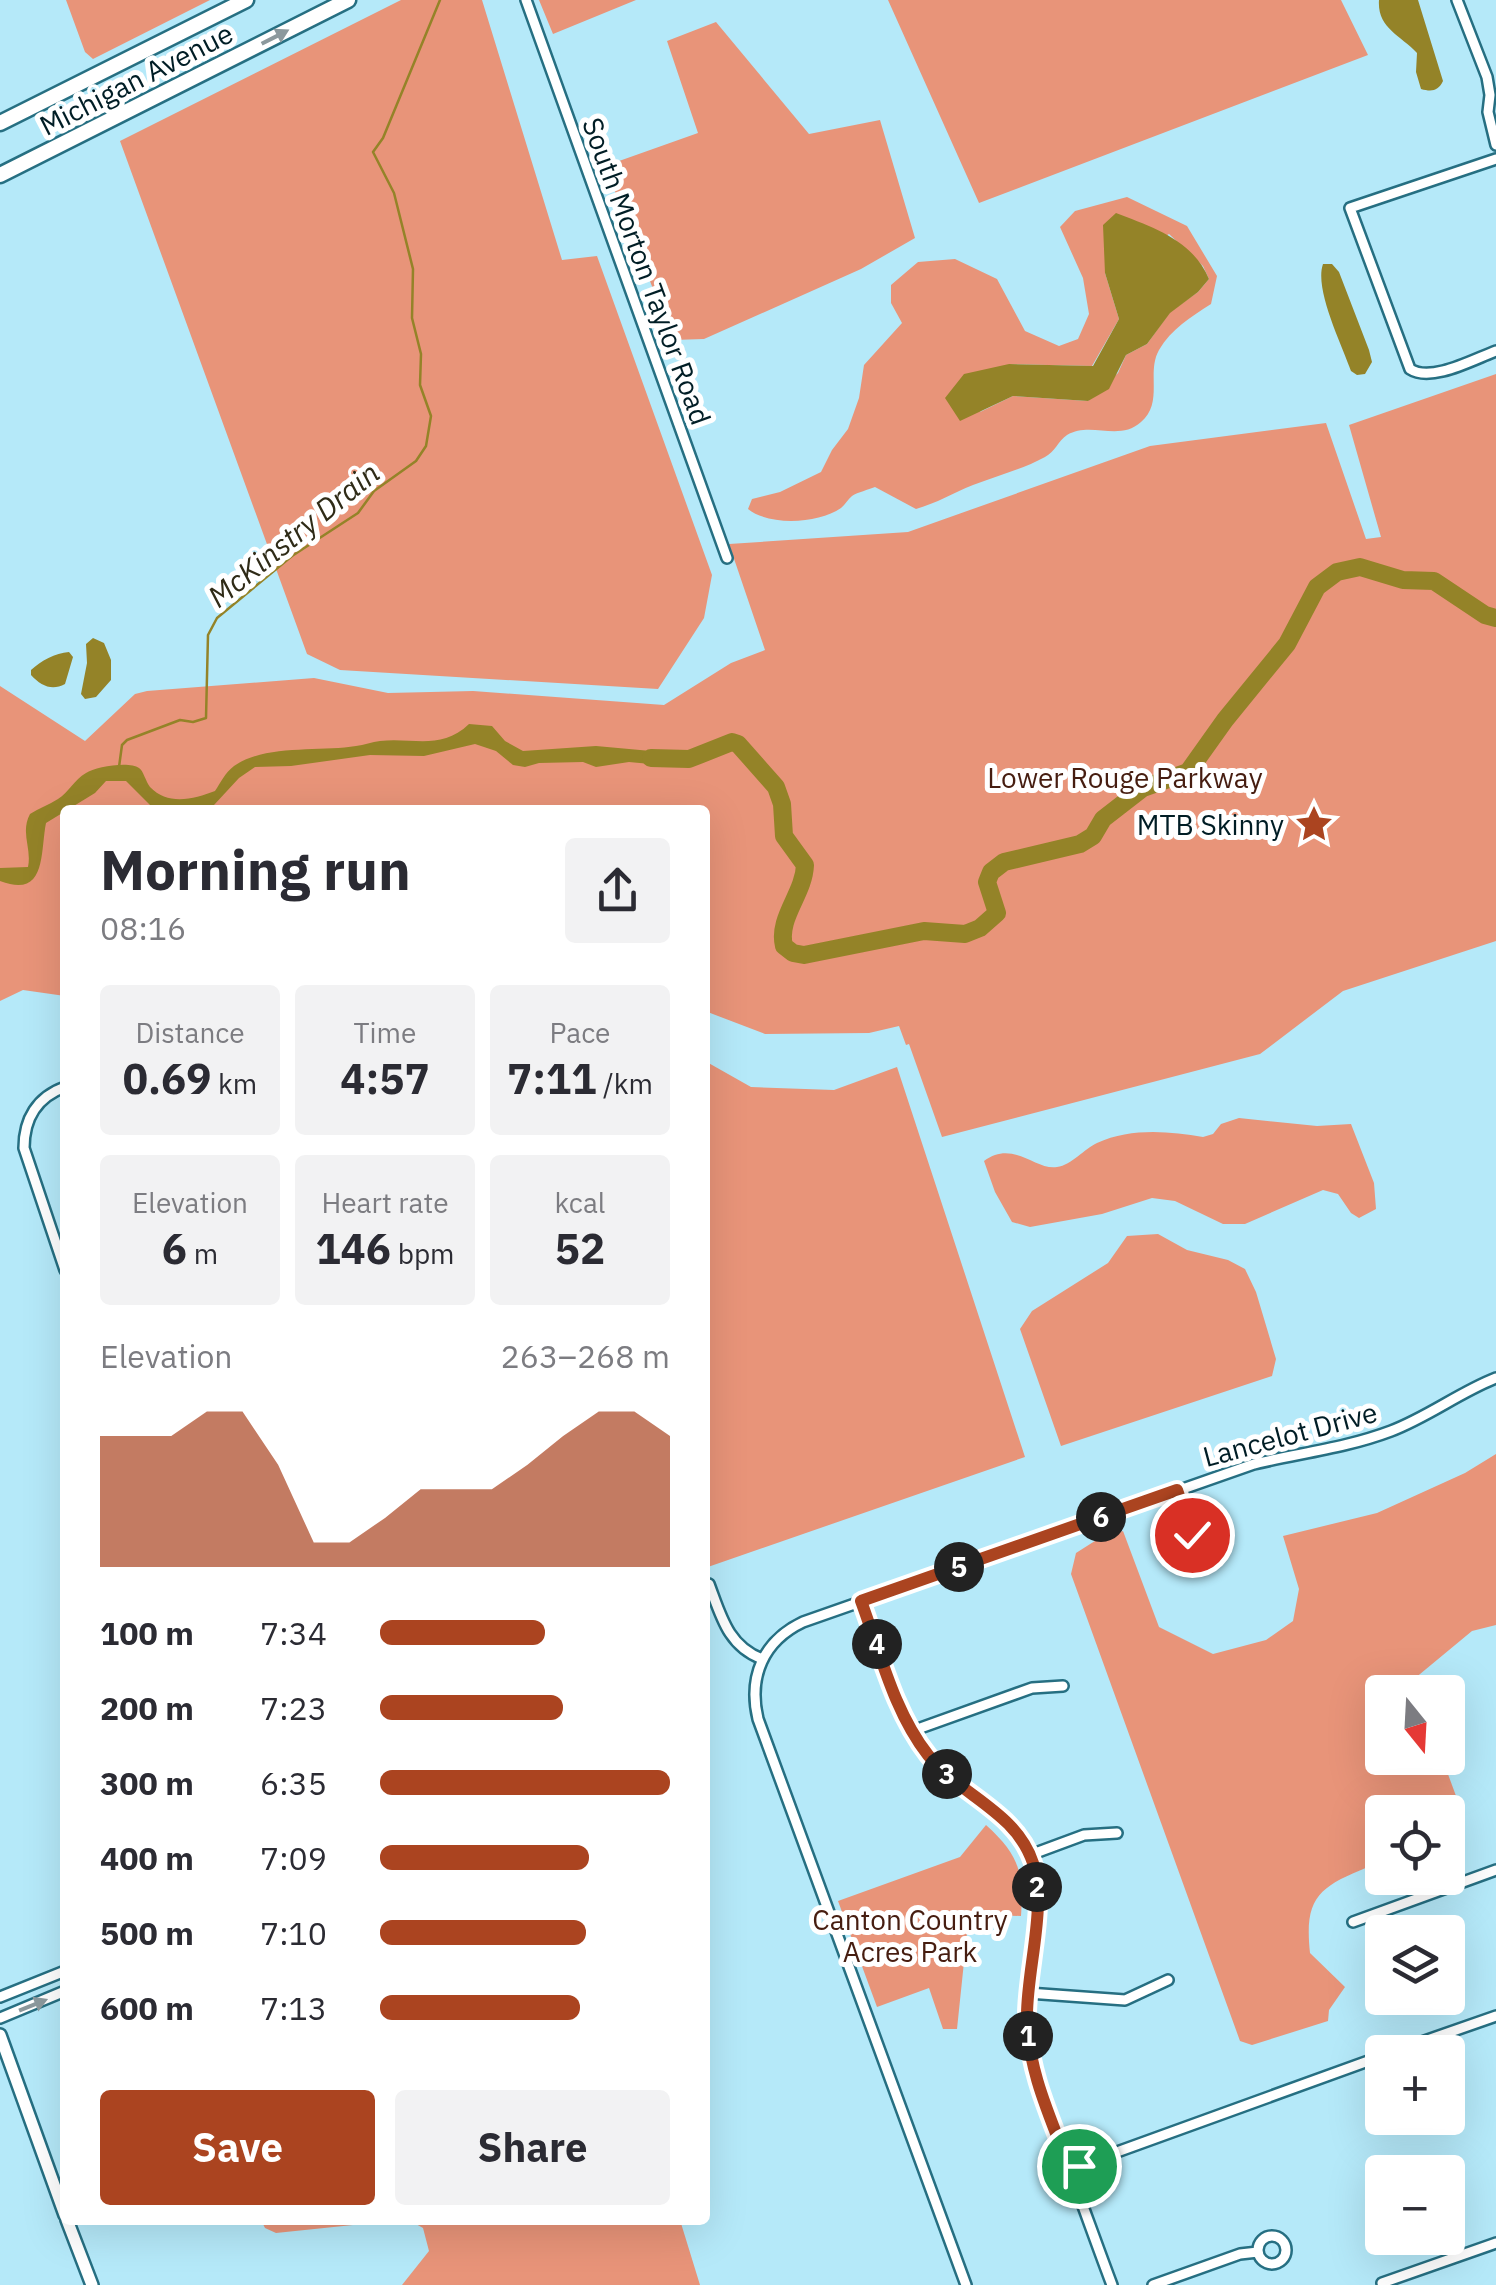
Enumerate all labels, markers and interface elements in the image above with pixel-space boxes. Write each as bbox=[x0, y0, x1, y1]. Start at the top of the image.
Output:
street label: Michigan Avenue bbox=[33, 14, 239, 144]
one-way arrow bbox=[260, 29, 289, 46]
street label: South Morton Taylor Road bbox=[574, 112, 720, 430]
water label: McKinstry Drain bbox=[199, 453, 387, 615]
park label: Lower Rouge Parkway bbox=[987, 759, 1263, 796]
place icon: MTB Skinny bbox=[1293, 803, 1335, 845]
place label: MTB Skinny bbox=[1137, 806, 1284, 843]
text: Morning run bbox=[100, 834, 411, 905]
button: share bbox=[565, 838, 670, 943]
text: 08:16 bbox=[100, 907, 186, 949]
text: Distance bbox=[135, 1014, 245, 1051]
text: Time bbox=[354, 1014, 416, 1051]
text: Pace bbox=[550, 1014, 610, 1051]
text: 0.69 bbox=[123, 1051, 211, 1106]
text: 4:57 bbox=[340, 1051, 430, 1106]
text: 7:11 bbox=[507, 1051, 596, 1106]
text: km bbox=[211, 1065, 257, 1102]
text: /km bbox=[596, 1065, 653, 1102]
text: Elevation bbox=[132, 1184, 248, 1221]
text: Heart rate bbox=[321, 1184, 449, 1221]
text: kcal bbox=[555, 1184, 605, 1221]
text: 6 bbox=[162, 1221, 187, 1276]
text: 146 bbox=[315, 1221, 391, 1276]
text: 52 bbox=[555, 1221, 605, 1276]
text: m bbox=[187, 1235, 218, 1272]
text: bpm bbox=[391, 1235, 455, 1272]
text: Elevation bbox=[100, 1335, 233, 1377]
text: 263–268 m bbox=[500, 1335, 670, 1377]
street label: Lancelot Drive bbox=[1199, 1393, 1381, 1475]
pin: 6 bbox=[1076, 1492, 1126, 1542]
pin bbox=[1150, 1493, 1235, 1578]
text: 6 bbox=[1093, 1498, 1109, 1535]
icon: check bbox=[1165, 1508, 1220, 1563]
pin: 5 bbox=[934, 1542, 984, 1592]
text: 5 bbox=[951, 1548, 967, 1585]
text: 100 m bbox=[100, 1612, 194, 1654]
text: 7:34 bbox=[260, 1612, 327, 1654]
pin: 4 bbox=[852, 1619, 902, 1669]
text: 4 bbox=[869, 1625, 885, 1662]
north arrow bbox=[1365, 1675, 1465, 1775]
map controls bbox=[1365, 1675, 1465, 2255]
text: 200 m bbox=[100, 1687, 194, 1729]
text: 7:23 bbox=[260, 1687, 327, 1729]
pin: 3 bbox=[922, 1749, 972, 1799]
text: 3 bbox=[939, 1755, 955, 1792]
text: 300 m bbox=[100, 1762, 194, 1804]
text: 6:35 bbox=[260, 1762, 327, 1804]
button: locate bbox=[1365, 1795, 1465, 1895]
text: 400 m bbox=[100, 1837, 194, 1879]
text: 7:09 bbox=[260, 1837, 327, 1879]
pin: 2 bbox=[1012, 1862, 1062, 1912]
text: 2 bbox=[1029, 1868, 1045, 1905]
park label: Canton Country Acres Park bbox=[812, 1901, 1008, 1970]
text: 500 m bbox=[100, 1912, 194, 1954]
text: 7:10 bbox=[260, 1912, 327, 1954]
button: layers bbox=[1365, 1915, 1465, 2015]
text: 600 m bbox=[100, 1987, 194, 2029]
text: 7:13 bbox=[260, 1987, 327, 2029]
one-way arrow bbox=[18, 1997, 48, 2013]
pin: 1 bbox=[1003, 2011, 1053, 2061]
text: 1 bbox=[1020, 2017, 1036, 2054]
button: + bbox=[1365, 2035, 1465, 2135]
button: Save bbox=[100, 2090, 375, 2205]
button: Share bbox=[395, 2090, 670, 2205]
pin bbox=[1037, 2124, 1122, 2209]
icon: arrive bbox=[1052, 2139, 1107, 2194]
button: − bbox=[1365, 2155, 1465, 2255]

